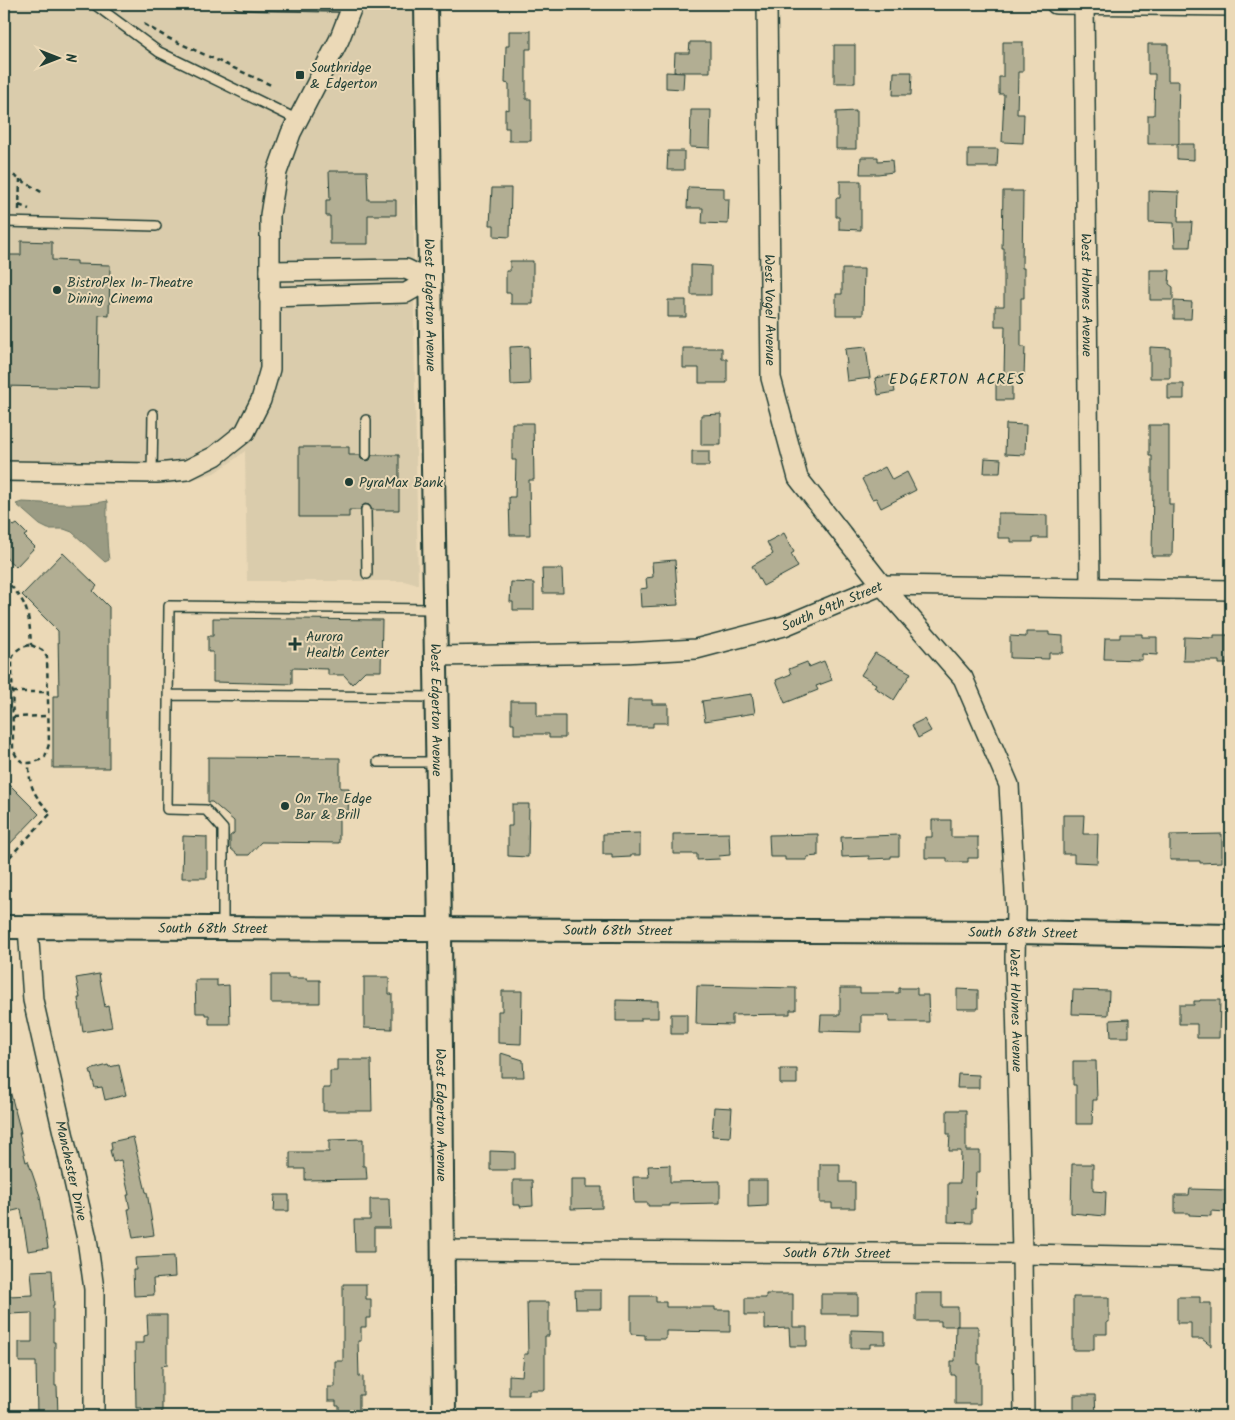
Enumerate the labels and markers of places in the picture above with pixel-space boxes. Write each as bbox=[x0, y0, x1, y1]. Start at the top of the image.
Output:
place label: Southridge & Edgerton bbox=[310, 57, 377, 95]
marker: Southridge & Edgerton bbox=[294, 69, 306, 81]
place label: BistroPlex In-Theatre Dining Cinema bbox=[67, 272, 194, 310]
marker: BistroPlex In-Theatre Dining Cinema bbox=[51, 284, 63, 296]
place label: PyraMax Bank bbox=[359, 472, 444, 494]
marker: PyraMax Bank bbox=[343, 476, 355, 488]
place label: Aurora Health Center bbox=[306, 626, 390, 664]
marker: Aurora Health Center bbox=[288, 637, 302, 651]
place label: On The Edge Bar & Brill bbox=[295, 788, 372, 826]
marker: On The Edge Bar & Brill bbox=[279, 800, 291, 812]

